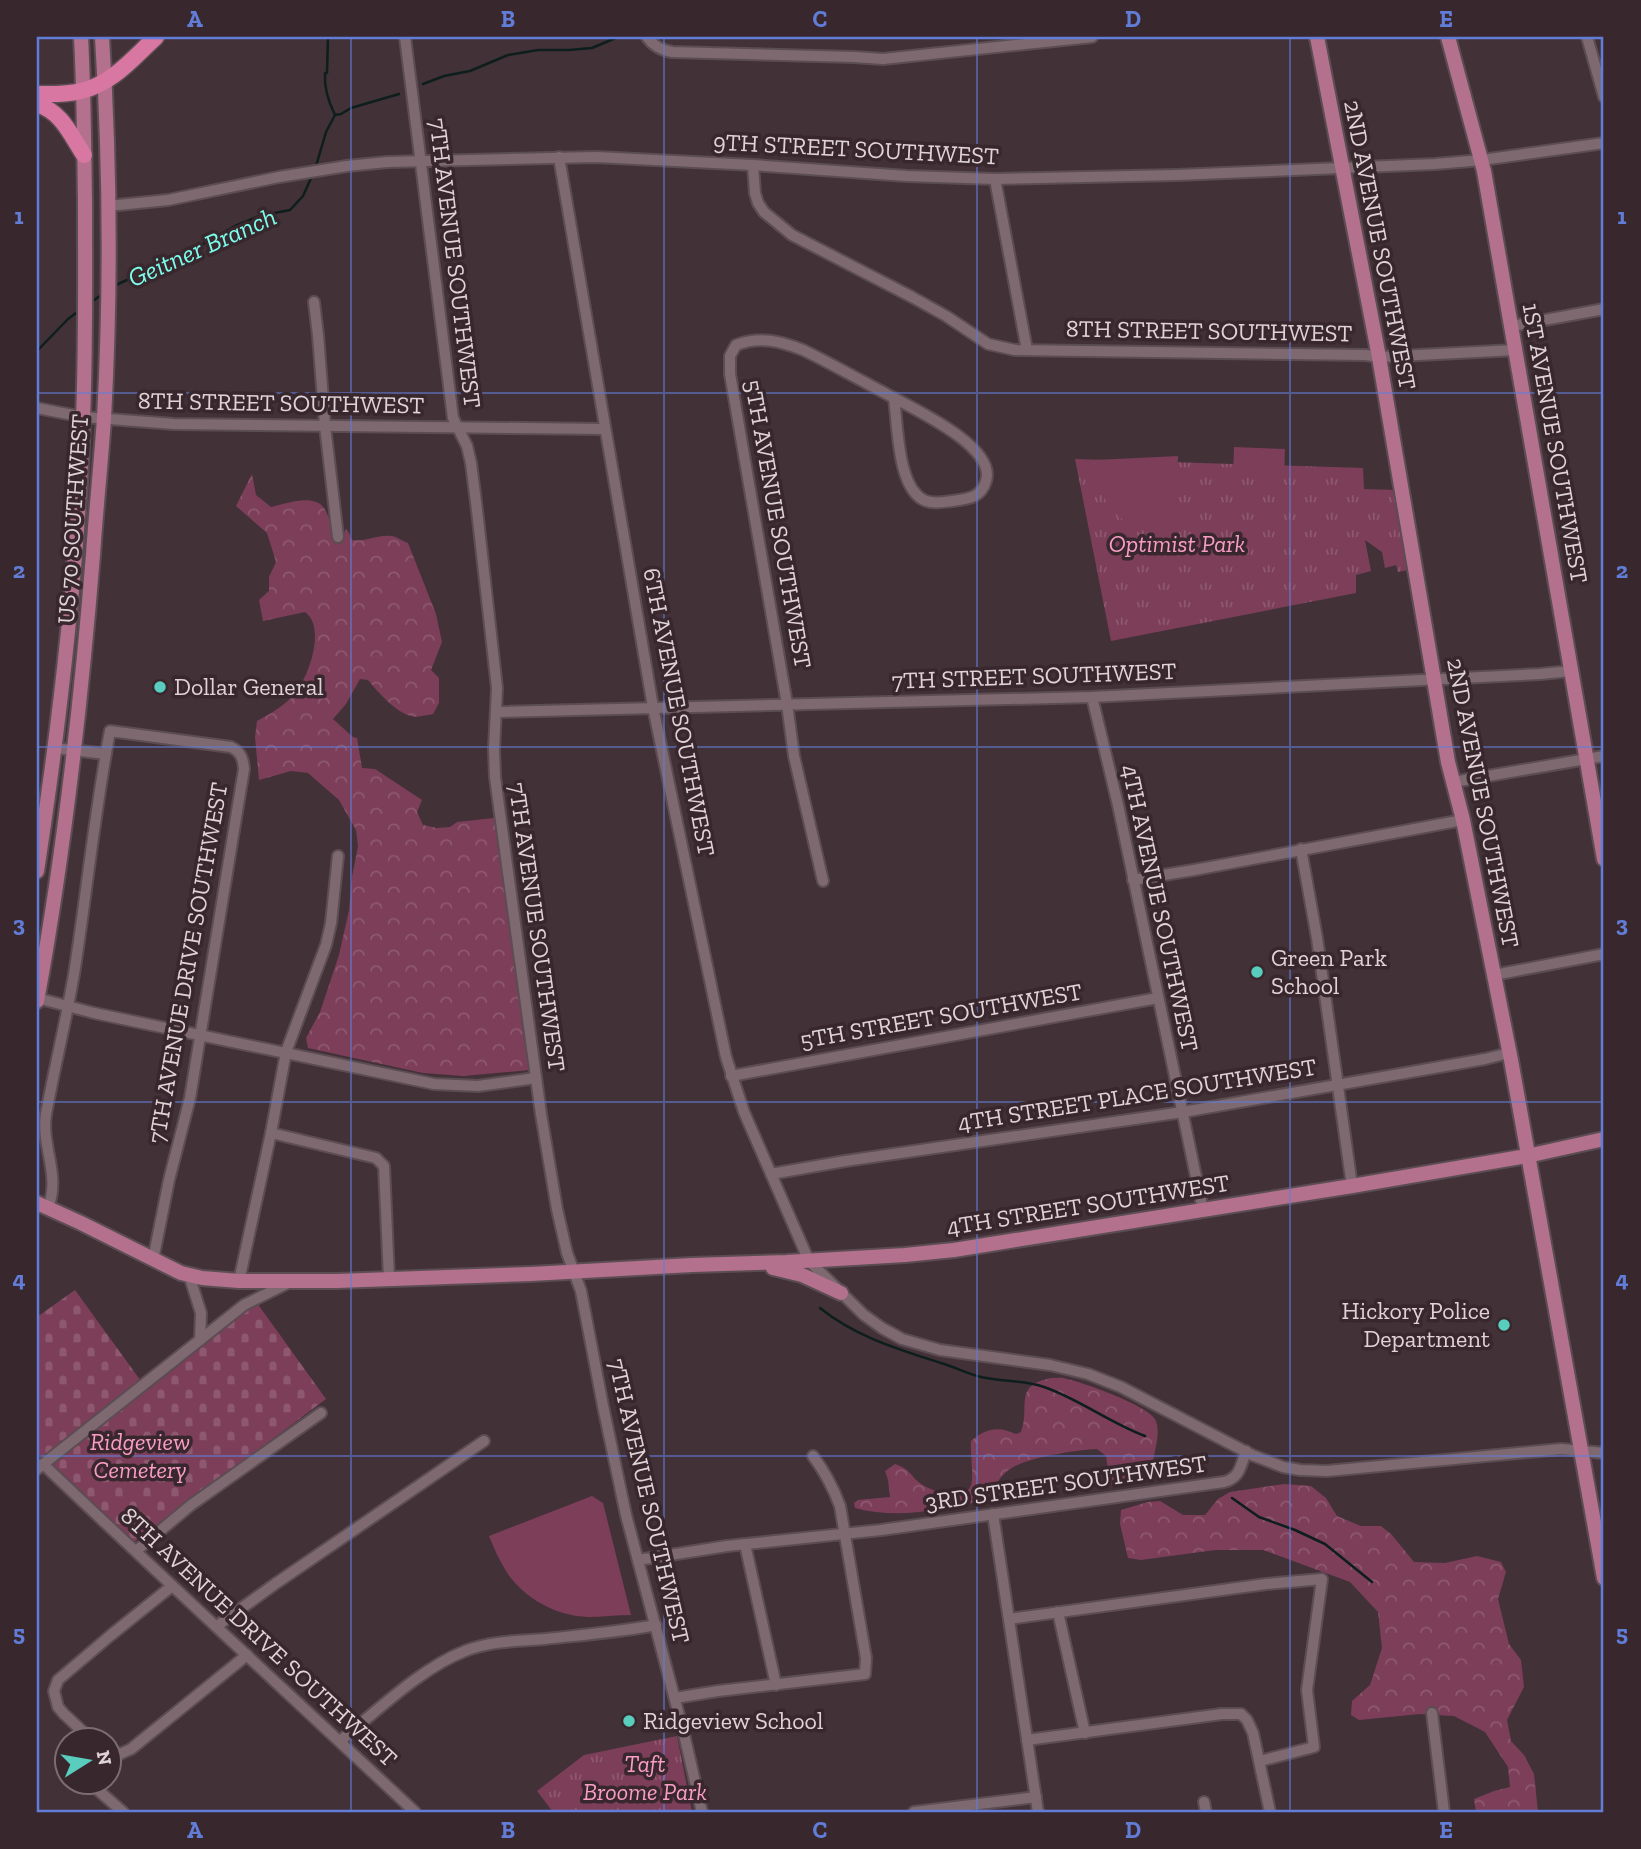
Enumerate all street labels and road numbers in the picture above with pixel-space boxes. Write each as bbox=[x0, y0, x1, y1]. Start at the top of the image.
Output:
street label: 2ND AVENUE SOUTHWEST bbox=[1338, 98, 1423, 392]
street label: 7TH AVENUE SOUTHWEST bbox=[423, 116, 488, 410]
street label: 9TH STREET SOUTHWEST bbox=[712, 127, 1000, 170]
street label: 1ST AVENUE SOUTHWEST bbox=[1517, 301, 1594, 585]
street label: 8TH STREET SOUTHWEST bbox=[1066, 314, 1353, 347]
street label: 5TH AVENUE SOUTHWEST bbox=[739, 377, 818, 671]
street label: 8TH STREET SOUTHWEST bbox=[138, 386, 425, 419]
street label: US 70 SOUTHWEST bbox=[51, 413, 94, 625]
street label: 6TH AVENUE SOUTHWEST bbox=[637, 565, 722, 859]
street label: 7TH STREET SOUTHWEST bbox=[891, 656, 1177, 695]
street label: 2ND AVENUE SOUTHWEST bbox=[1441, 656, 1526, 950]
street label: 4TH AVENUE SOUTHWEST bbox=[1116, 762, 1205, 1054]
street label: 7TH AVENUE DRIVE SOUTHWEST bbox=[141, 780, 234, 1146]
street label: 7TH AVENUE SOUTHWEST bbox=[503, 781, 572, 1073]
street label: 5TH STREET SOUTHWEST bbox=[798, 976, 1084, 1055]
street label: 4TH STREET PLACE SOUTHWEST bbox=[956, 1052, 1318, 1137]
street label: 4TH STREET SOUTHWEST bbox=[944, 1168, 1232, 1241]
street label: 7TH AVENUE SOUTHWEST bbox=[603, 1356, 696, 1646]
street label: 3RD STREET SOUTHWEST bbox=[923, 1448, 1209, 1517]
street label: 8TH AVENUE DRIVE SOUTHWEST bbox=[115, 1501, 404, 1773]

